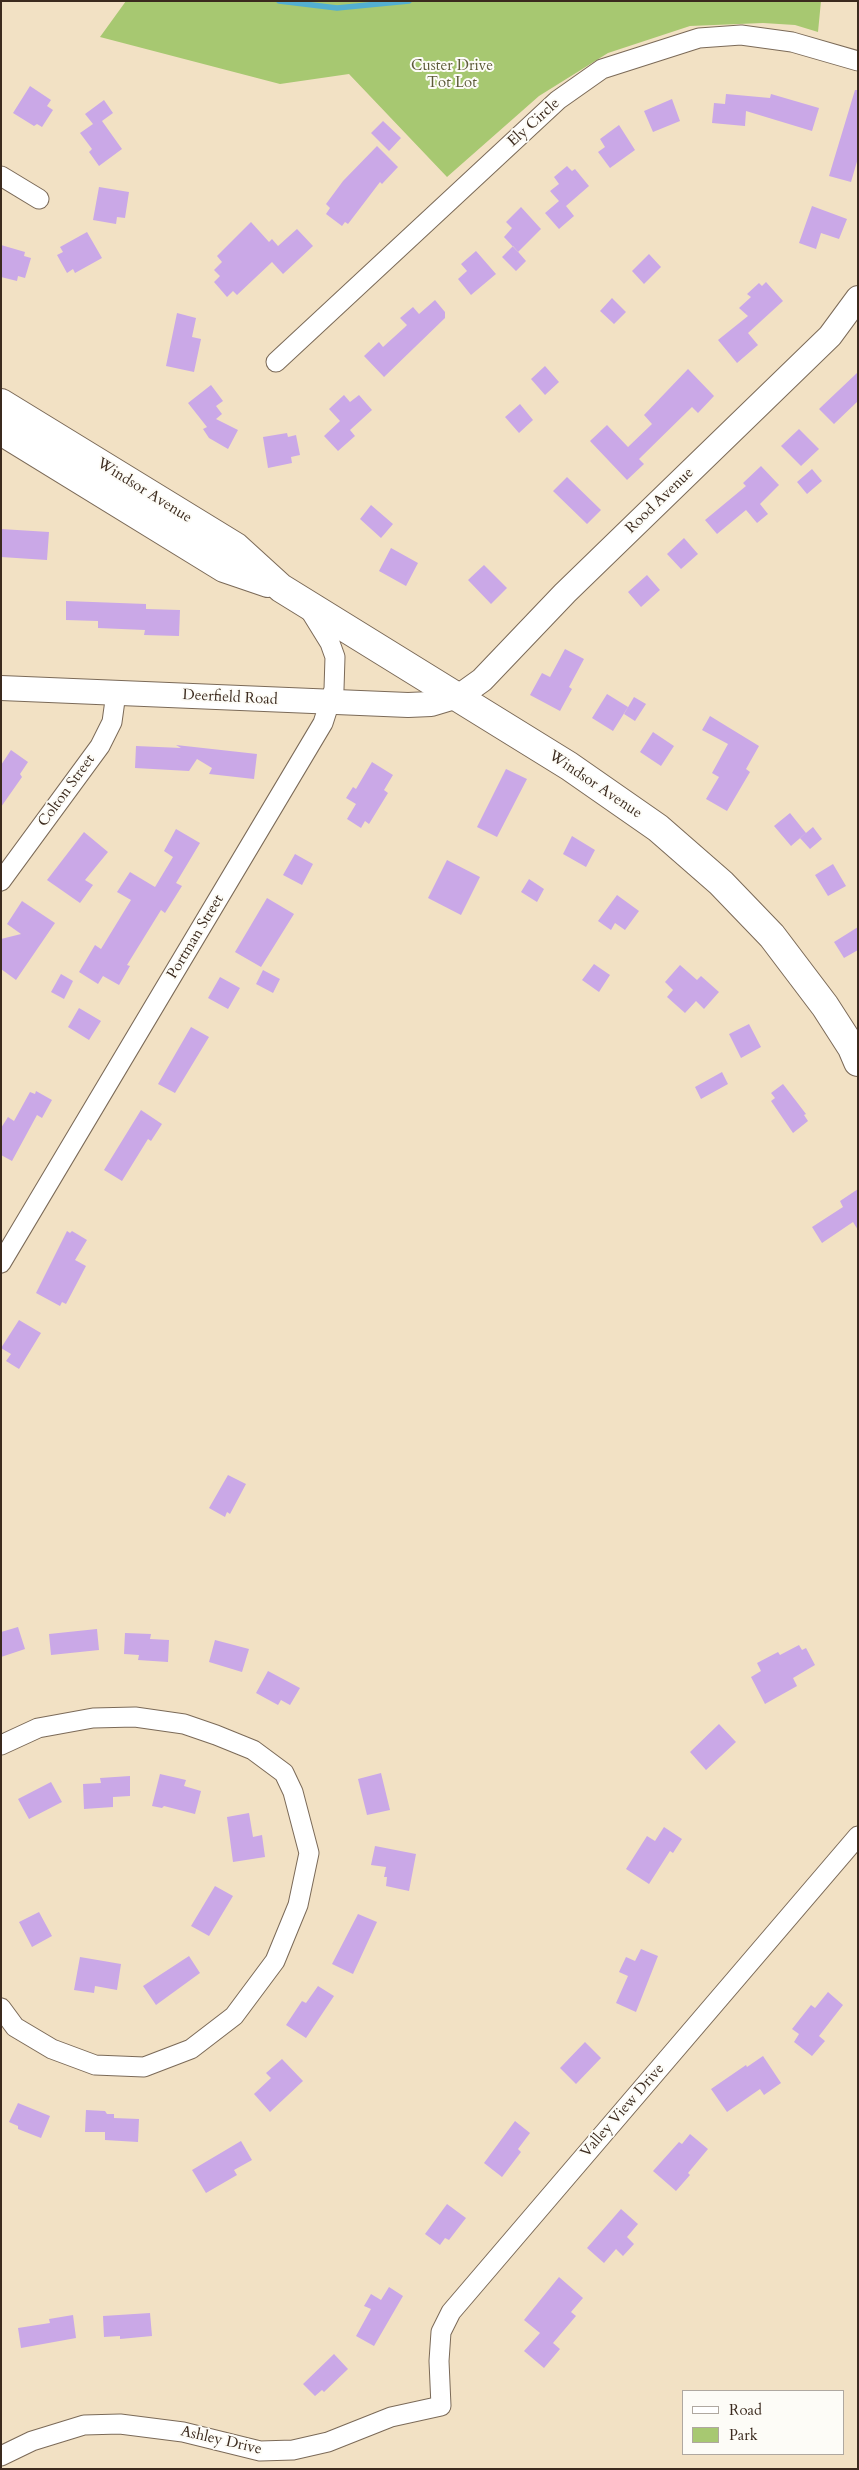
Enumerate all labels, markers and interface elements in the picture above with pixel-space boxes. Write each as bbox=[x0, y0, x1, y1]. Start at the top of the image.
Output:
park label: Custer Drive Tot Lot bbox=[411, 58, 493, 93]
street label: Ely Circle bbox=[504, 95, 564, 151]
street label: Windsor Avenue bbox=[93, 455, 195, 527]
street label: Rood Avenue bbox=[622, 464, 698, 538]
street label: Deerfield Road bbox=[182, 687, 278, 709]
street label: Windsor Avenue bbox=[545, 747, 645, 823]
street label: Colton Street bbox=[35, 751, 99, 831]
street label: Portman Street bbox=[164, 892, 228, 982]
street label: Valley View Drive bbox=[577, 2060, 669, 2162]
legend bbox=[682, 2390, 844, 2455]
text: Road bbox=[729, 2400, 762, 2420]
street label: Ashley Drive bbox=[179, 2423, 263, 2459]
text: Park bbox=[729, 2425, 758, 2445]

